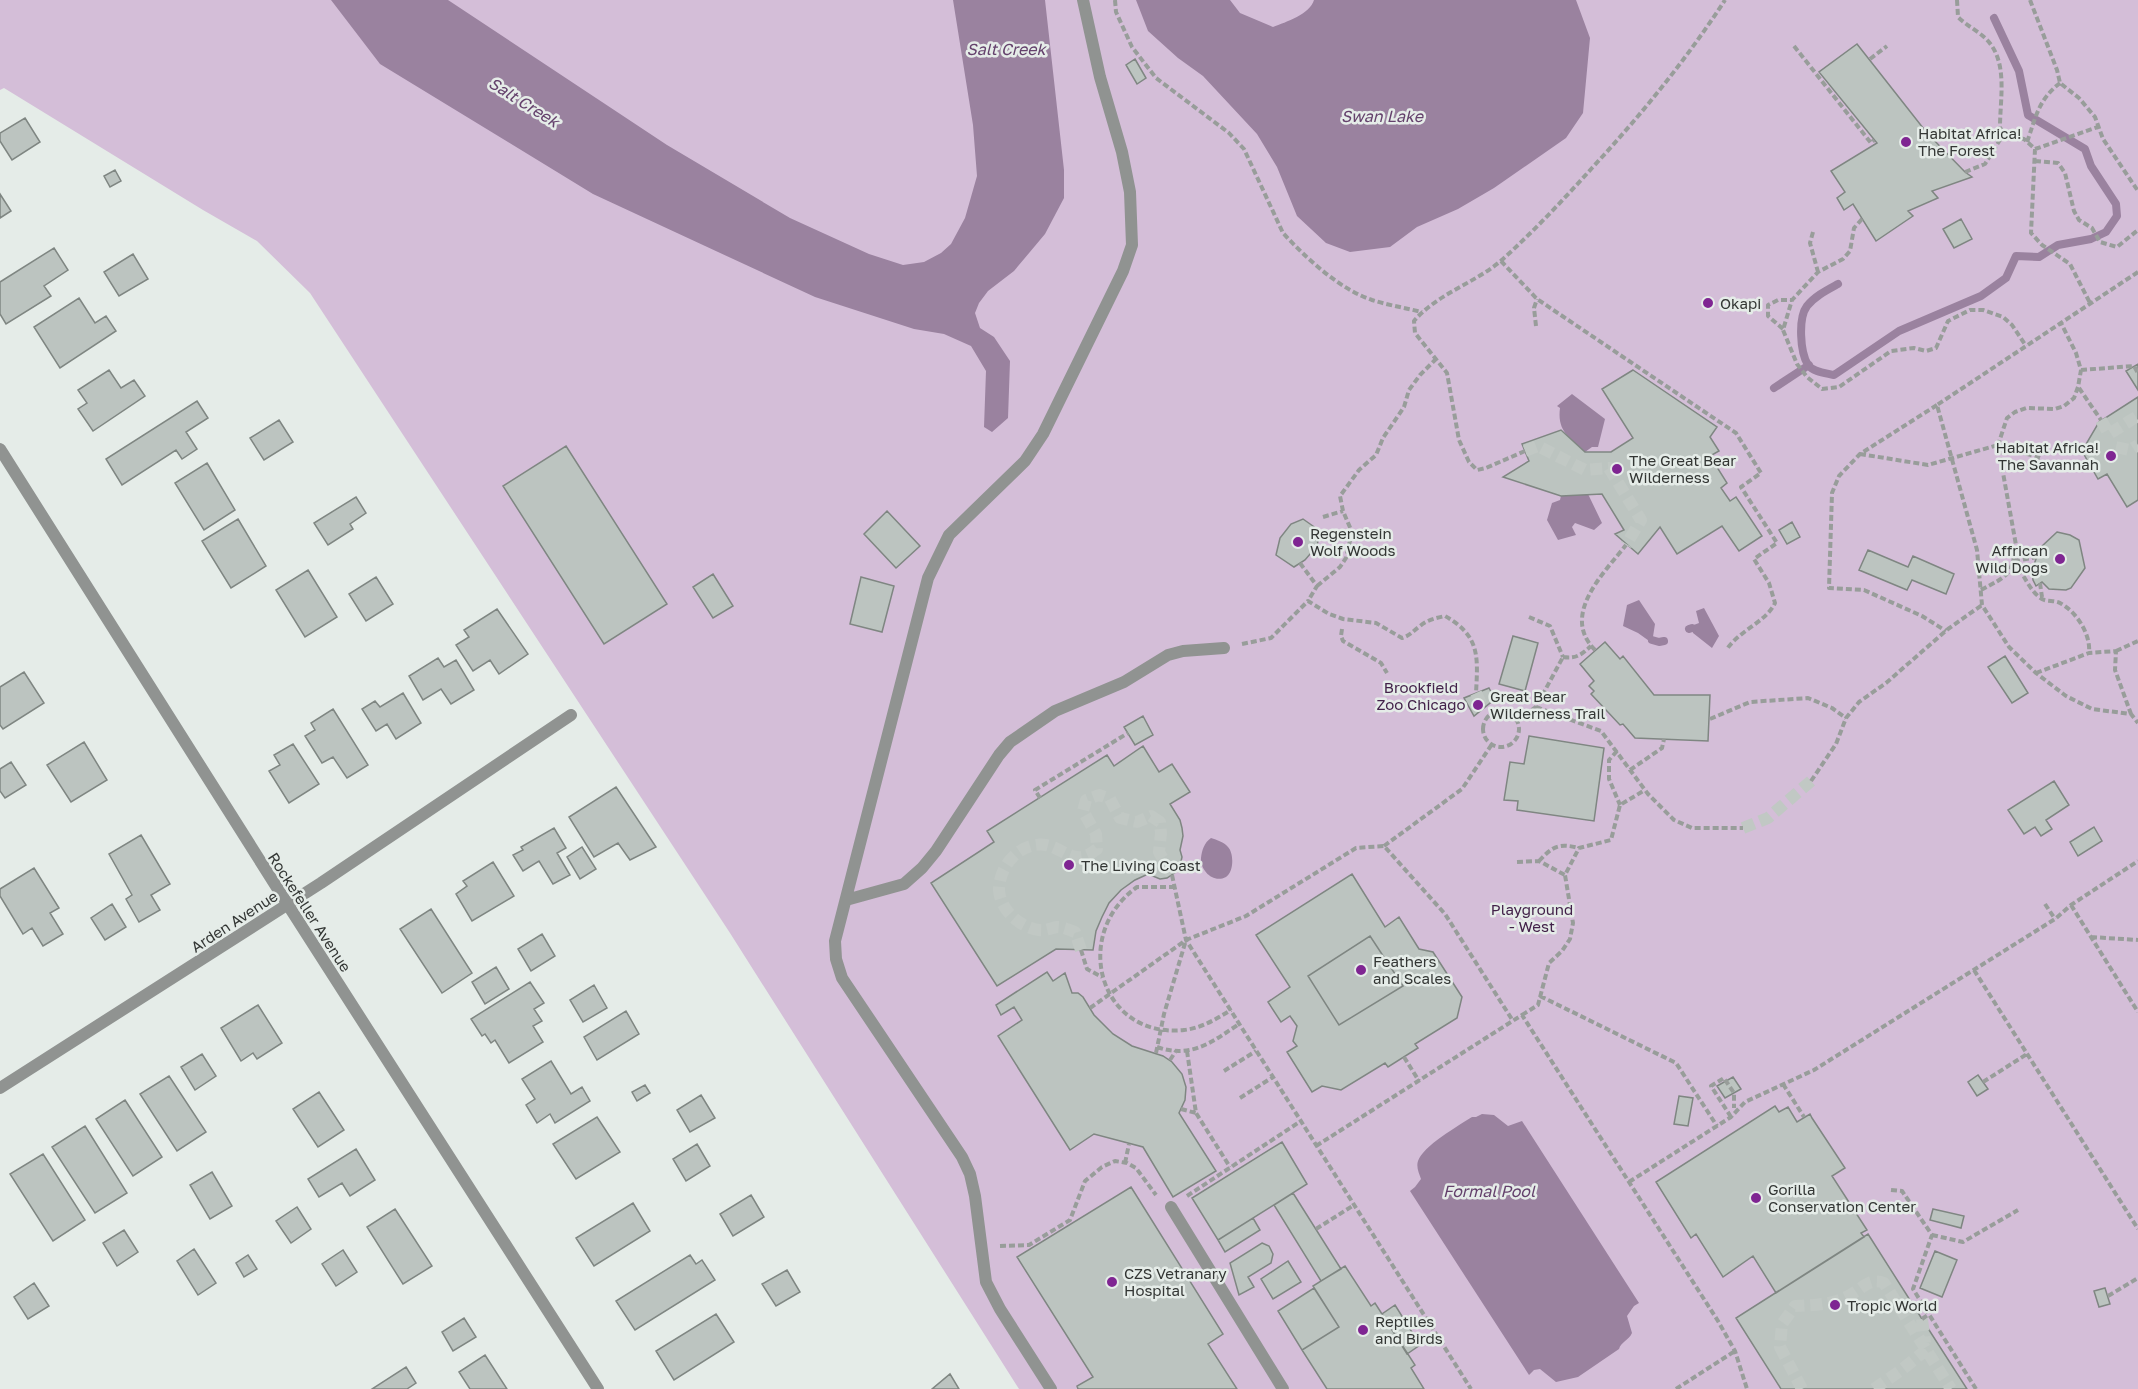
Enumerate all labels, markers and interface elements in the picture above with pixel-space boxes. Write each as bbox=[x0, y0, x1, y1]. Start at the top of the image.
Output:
water label: Salt Creek bbox=[966, 39, 1047, 59]
water label: Salt Creek bbox=[485, 73, 564, 132]
water label: Swan Lake bbox=[1341, 106, 1425, 126]
place label: Habitat Africa! The Forest bbox=[1918, 124, 2021, 159]
marker: Habitat Africa! The Forest bbox=[1899, 135, 1913, 149]
place label: Okapi bbox=[1720, 294, 1761, 312]
marker: Okapi bbox=[1701, 296, 1715, 310]
place label: Habitat Africa! The Savannah bbox=[1996, 438, 2099, 473]
marker: Habitat Africa! The Savannah bbox=[2104, 449, 2118, 463]
place label: The Great Bear Wilderness bbox=[1629, 451, 1736, 486]
marker: The Great Bear Wilderness bbox=[1610, 462, 1624, 476]
place label: Regenstein Wolf Woods bbox=[1310, 524, 1396, 559]
marker: Regenstein Wolf Woods bbox=[1291, 535, 1305, 549]
place label: Affrican Wild Dogs bbox=[1975, 541, 2048, 576]
marker: Affrican Wild Dogs bbox=[2053, 552, 2067, 566]
park label: Brookfield Zoo Chicago bbox=[1377, 678, 1465, 713]
place label: Great Bear Wilderness Trail bbox=[1490, 687, 1606, 722]
marker: Great Bear Wilderness Trail bbox=[1471, 698, 1485, 712]
street label: Rockefeller Avenue bbox=[265, 849, 355, 975]
place label: The Living Coast bbox=[1081, 856, 1201, 874]
marker: The Living Coast bbox=[1062, 858, 1076, 872]
street label: Arden Avenue bbox=[187, 886, 281, 956]
park label: Playground - West bbox=[1491, 900, 1573, 935]
place label: Feathers and Scales bbox=[1373, 952, 1451, 987]
marker: Feathers and Scales bbox=[1354, 963, 1368, 977]
place label: Gorilla Conservation Center bbox=[1768, 1180, 1916, 1215]
water label: Formal Pool bbox=[1443, 1181, 1536, 1201]
marker: Gorilla Conservation Center bbox=[1749, 1191, 1763, 1205]
place label: CZS Vetranary Hospital bbox=[1124, 1264, 1227, 1299]
marker: CZS Vetranary Hospital bbox=[1105, 1275, 1119, 1289]
place label: Tropic World bbox=[1847, 1296, 1937, 1314]
marker: Tropic World bbox=[1828, 1298, 1842, 1312]
place label: Reptiles and Birds bbox=[1375, 1312, 1443, 1347]
marker: Reptiles and Birds bbox=[1356, 1323, 1370, 1337]

